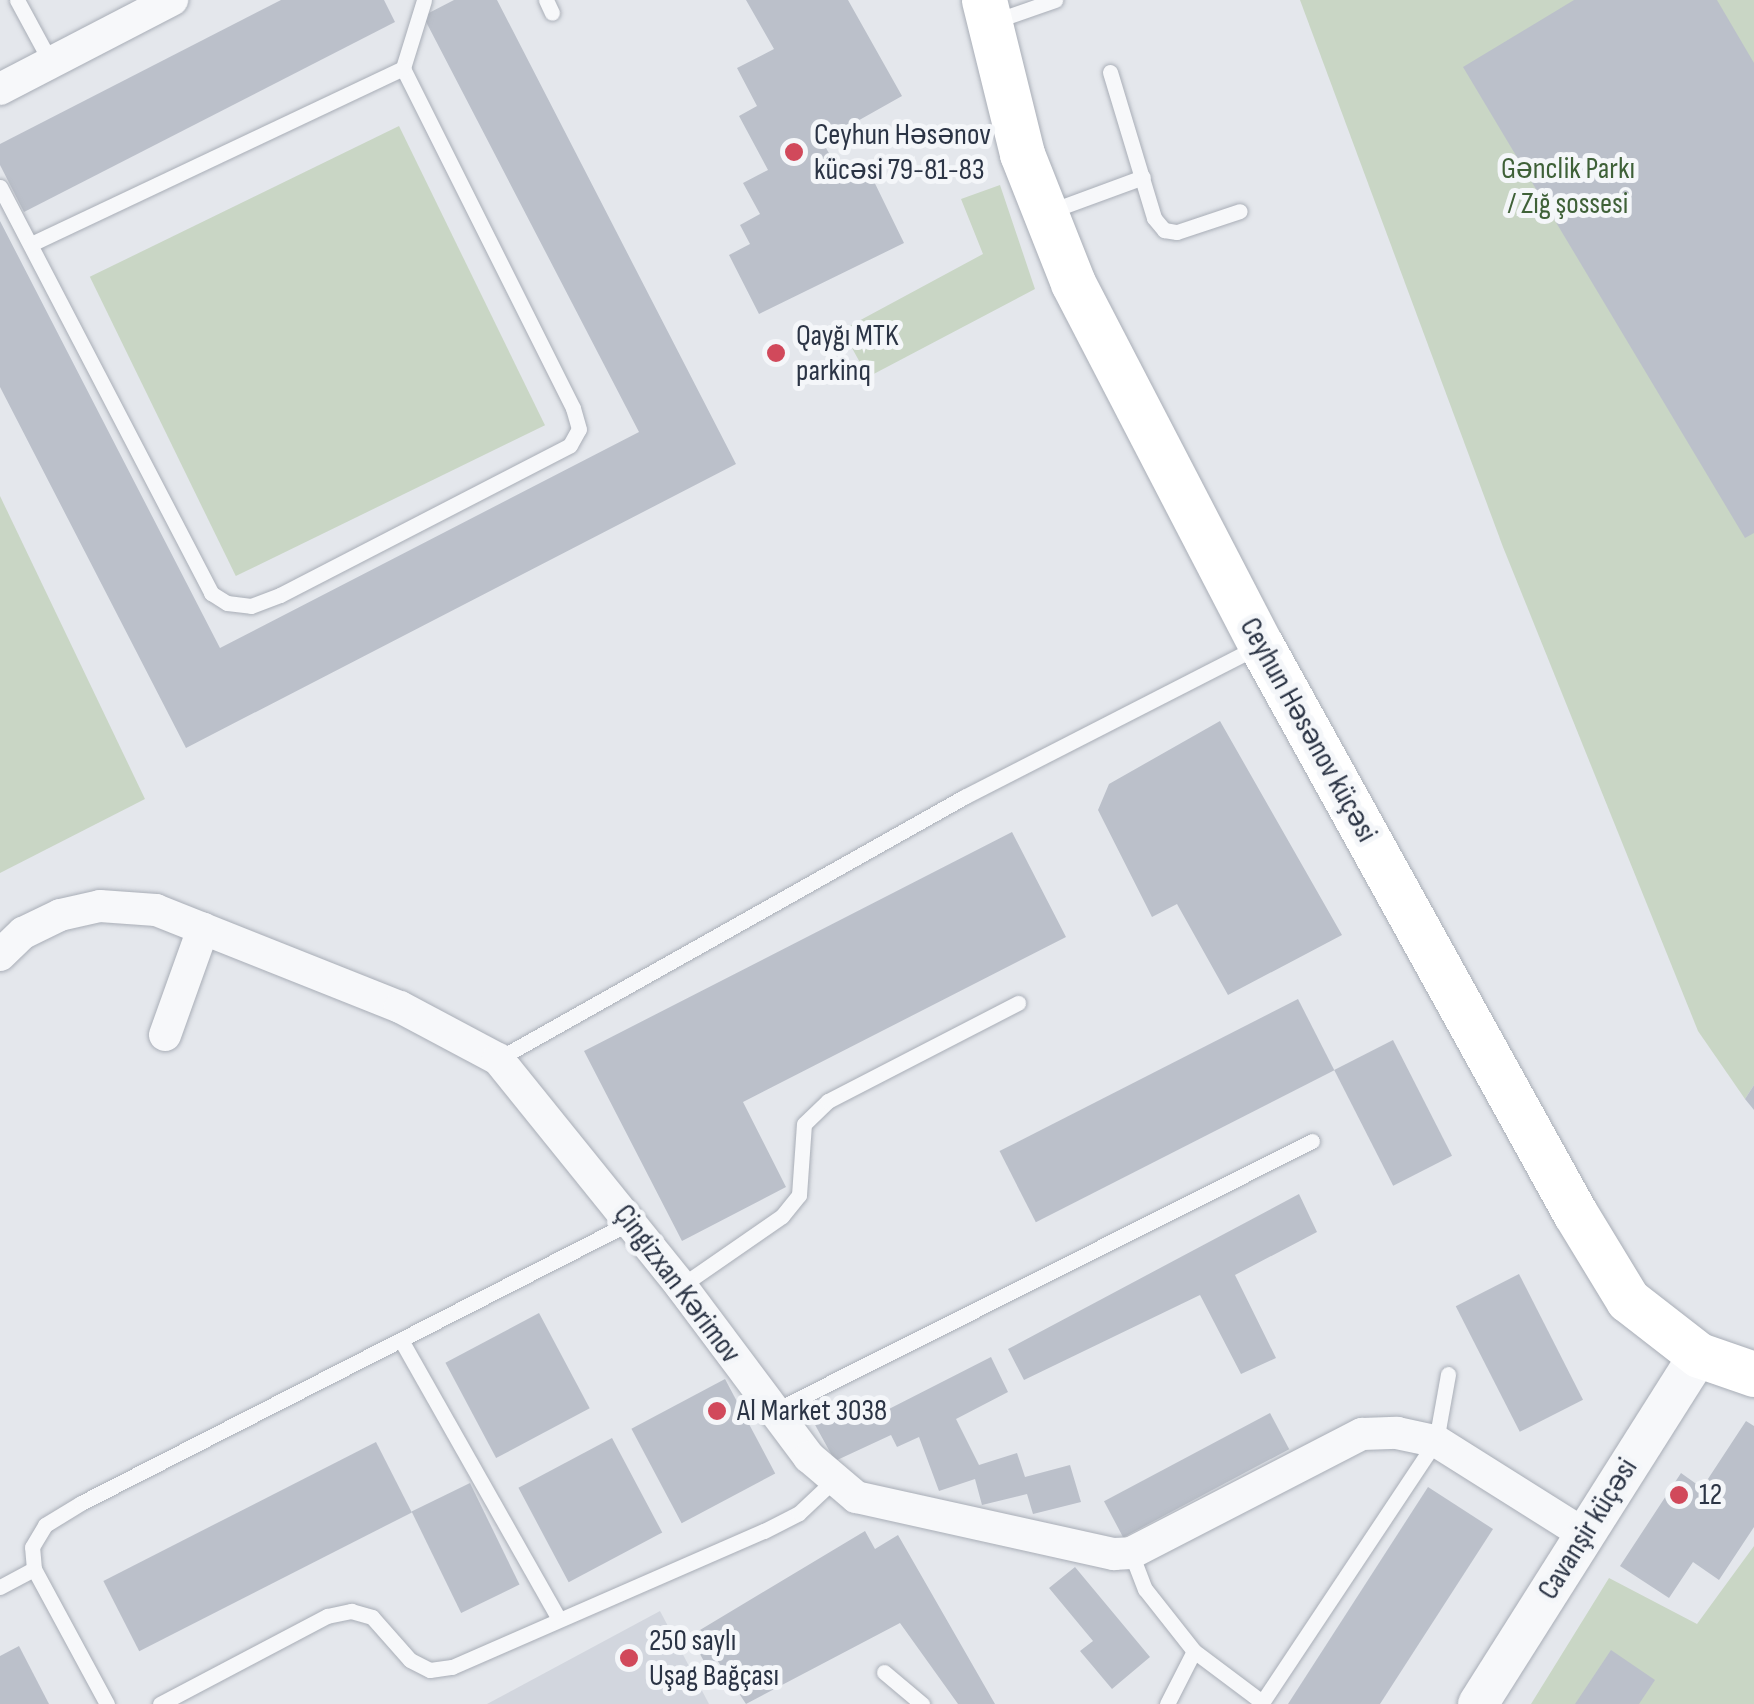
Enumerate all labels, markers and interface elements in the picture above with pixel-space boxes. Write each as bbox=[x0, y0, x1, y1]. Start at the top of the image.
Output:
place label: Ceyhun Həsənov kücəsi 79-81-83 bbox=[814, 117, 991, 188]
marker: Ceyhun Həsənov kücəsi 79-81-83 bbox=[783, 141, 805, 163]
park label: Gənclik Parkı / Zığ şossesi bbox=[1501, 151, 1635, 222]
place label: Qayğı MTK parkinq bbox=[796, 318, 899, 388]
marker: Qayğı MTK parkinq bbox=[765, 342, 787, 364]
street label: Ceyhun Həsənov küçəsi bbox=[1232, 612, 1384, 848]
street label: Çingizxan Kərimov bbox=[606, 1198, 748, 1370]
place label: Al Market 3038 bbox=[737, 1393, 887, 1429]
marker: Al Market 3038 bbox=[706, 1400, 728, 1422]
street label: Cavanşir küçəsi bbox=[1530, 1452, 1646, 1606]
place label: 12 bbox=[1699, 1477, 1722, 1513]
marker: 12 bbox=[1668, 1484, 1690, 1506]
place label: 250 saylı Uşag Bağçası bbox=[649, 1623, 779, 1694]
marker: 250 saylı Uşag Bağçası bbox=[618, 1647, 640, 1669]

